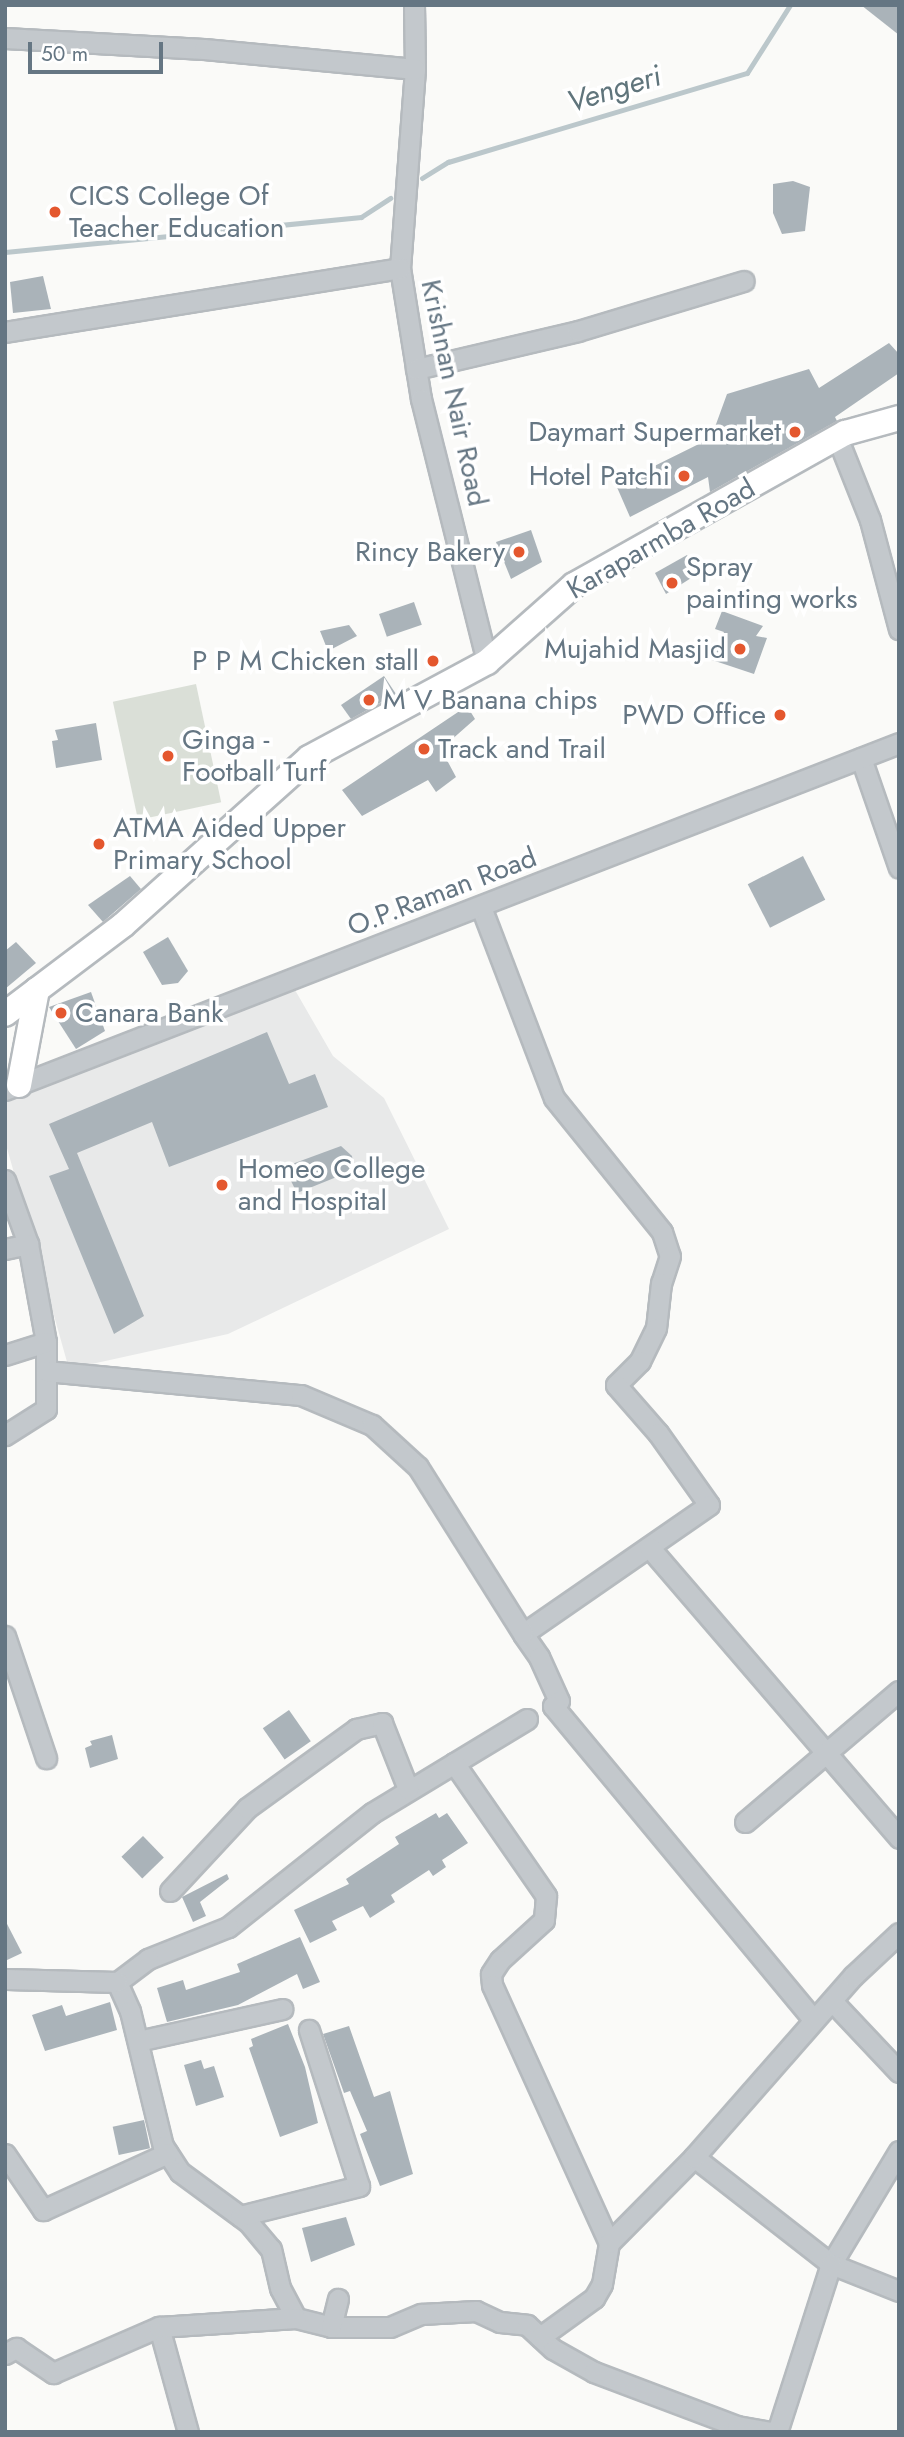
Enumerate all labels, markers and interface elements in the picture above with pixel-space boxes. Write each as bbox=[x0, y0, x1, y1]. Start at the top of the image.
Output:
scale bar bbox=[32, 28, 166, 72]
text: 50 m bbox=[41, 39, 88, 69]
water label: Vengeri bbox=[563, 58, 665, 120]
place label: CICS College Of Teacher Education bbox=[69, 179, 285, 245]
marker: CICS College Of Teacher Education bbox=[47, 204, 63, 220]
street label: Krishnan Nair Road bbox=[414, 277, 494, 509]
place label: Daymart Supermarket bbox=[528, 415, 781, 449]
marker: Daymart Supermarket bbox=[787, 424, 803, 440]
place label: Hotel Patchi bbox=[529, 459, 670, 493]
marker: Hotel Patchi bbox=[676, 468, 692, 484]
street label: Karaparmba Road bbox=[561, 472, 761, 606]
place label: Rincy Bakery bbox=[355, 535, 505, 569]
marker: Rincy Bakery bbox=[511, 544, 527, 560]
place label: Spray painting works bbox=[686, 550, 858, 616]
marker: Spray painting works bbox=[664, 575, 680, 591]
place label: Mujahid Masjid bbox=[544, 632, 726, 666]
marker: Mujahid Masjid bbox=[732, 641, 748, 657]
place label: P P M Chicken stall bbox=[192, 644, 419, 678]
marker: P P M Chicken stall bbox=[425, 653, 441, 669]
place label: M V Banana chips bbox=[383, 683, 597, 717]
marker: M V Banana chips bbox=[361, 692, 377, 708]
place label: PWD Office bbox=[622, 698, 766, 732]
marker: PWD Office bbox=[772, 707, 788, 723]
place label: Ginga - Football Turf bbox=[182, 723, 326, 789]
place label: Track and Trail bbox=[438, 732, 606, 766]
marker: Track and Trail bbox=[416, 741, 432, 757]
marker: Ginga - Football Turf bbox=[160, 748, 176, 764]
place label: ATMA Aided Upper Primary School bbox=[113, 811, 346, 877]
marker: ATMA Aided Upper Primary School bbox=[91, 836, 107, 852]
street label: O.P.Raman Road bbox=[343, 841, 541, 943]
place label: Canara Bank bbox=[75, 996, 223, 1030]
marker: Canara Bank bbox=[53, 1005, 69, 1021]
place label: Homeo College and Hospital bbox=[238, 1152, 425, 1218]
marker: Homeo College and Hospital bbox=[212, 1175, 232, 1195]

